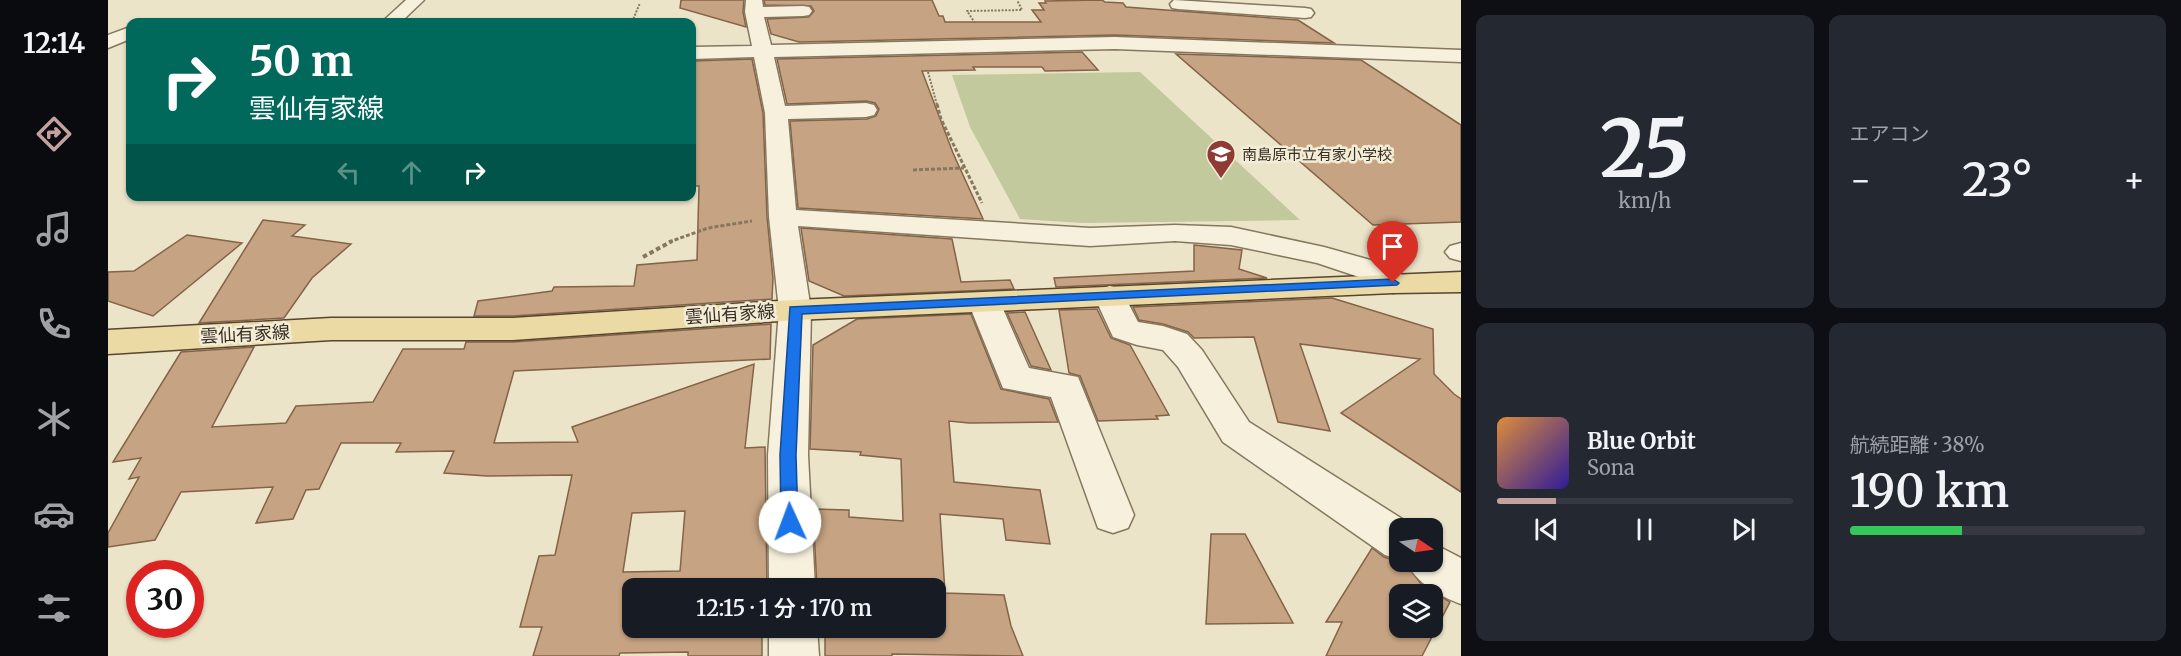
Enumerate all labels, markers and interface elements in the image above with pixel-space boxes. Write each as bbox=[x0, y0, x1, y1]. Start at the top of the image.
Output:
text: 12:14 bbox=[23, 26, 85, 60]
text: 50 m bbox=[249, 35, 353, 87]
icon: right bbox=[150, 42, 228, 120]
text: 雲仙有家線 bbox=[249, 91, 384, 125]
text: 25 bbox=[1600, 100, 1690, 198]
icon: directions bbox=[33, 113, 75, 155]
text: エアコン bbox=[1850, 121, 1930, 146]
school or university icon: 南島原市立有家小学校 bbox=[1205, 138, 1237, 180]
place label: 南島原市立有家小学校 bbox=[1242, 145, 1392, 164]
text: 23° bbox=[1962, 152, 2033, 208]
icon: left bbox=[332, 156, 365, 189]
icon: ahead bbox=[395, 156, 428, 189]
icon: right bbox=[458, 156, 491, 189]
text: − bbox=[1850, 160, 1872, 201]
text: + bbox=[2123, 160, 2145, 201]
text: km/h bbox=[1618, 188, 1671, 213]
icon: music bbox=[33, 208, 75, 250]
pin bbox=[1367, 221, 1418, 283]
icon: arrive bbox=[1376, 230, 1409, 263]
street label: 雲仙有家線 bbox=[684, 299, 776, 329]
icon: phone bbox=[33, 303, 75, 345]
street label: 雲仙有家線 bbox=[199, 320, 291, 348]
icon: climate bbox=[33, 398, 75, 440]
text: Blue Orbit bbox=[1587, 427, 1696, 455]
text: 航続距離 · 38% bbox=[1850, 432, 1985, 457]
text: Sona bbox=[1587, 455, 1635, 480]
text: 190 km bbox=[1850, 463, 2009, 519]
position arrow bbox=[758, 490, 822, 554]
icon: car bbox=[33, 493, 75, 535]
icon: previous bbox=[1530, 513, 1563, 546]
icon: pause bbox=[1628, 513, 1661, 546]
icon: next bbox=[1727, 513, 1760, 546]
north arrow bbox=[1389, 518, 1443, 572]
map controls bbox=[1389, 518, 1443, 638]
speed limit sign: 30 bbox=[126, 560, 204, 638]
button: layers bbox=[1389, 584, 1443, 638]
icon: filters bbox=[33, 587, 75, 629]
text: 12:15 · 1 分 · 170 m bbox=[696, 594, 872, 622]

